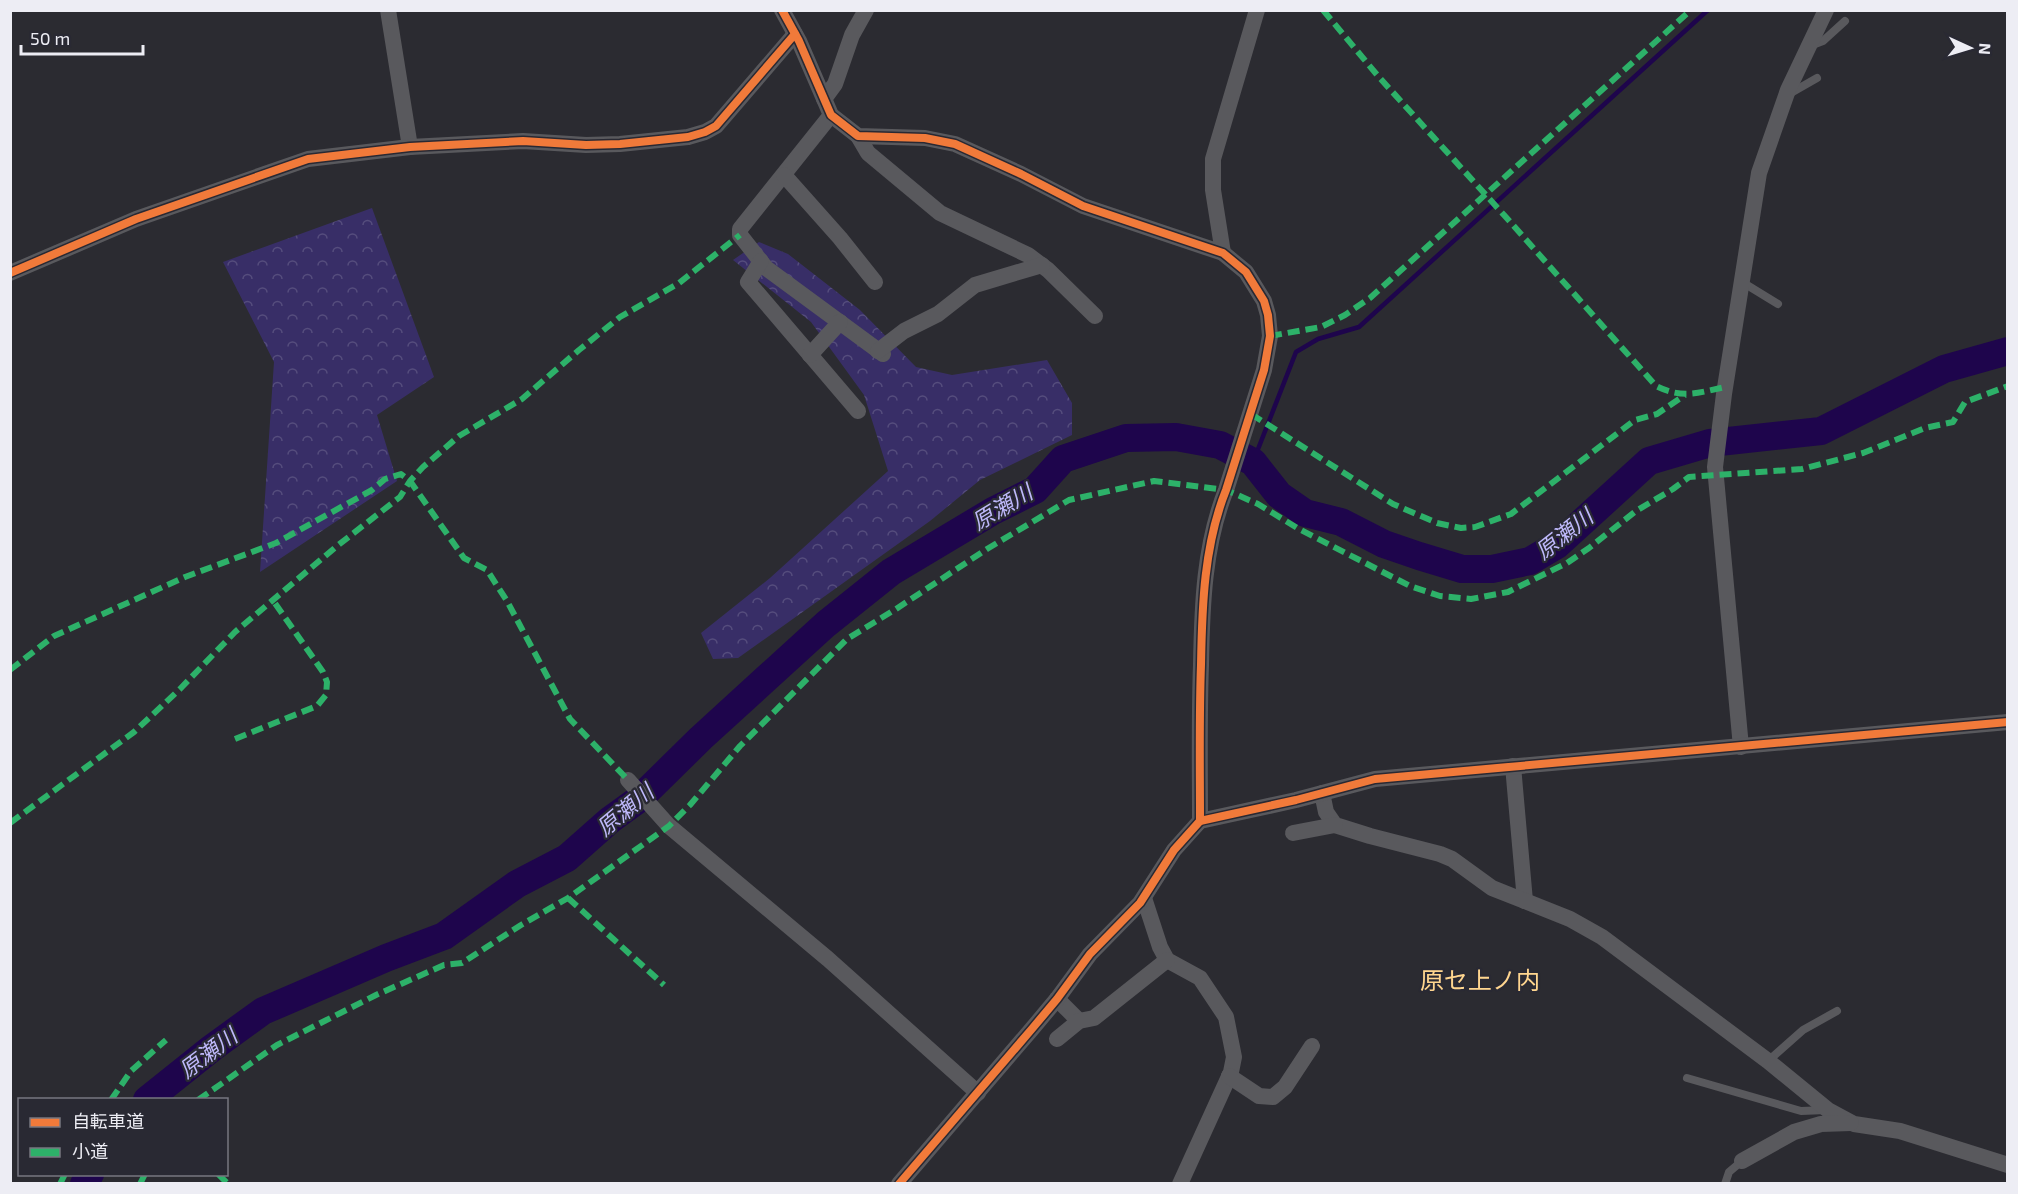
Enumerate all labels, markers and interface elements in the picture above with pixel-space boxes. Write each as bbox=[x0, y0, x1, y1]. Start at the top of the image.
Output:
scale bar bbox=[21, 18, 142, 56]
north arrow bbox=[1940, 18, 2000, 78]
text: 50 m bbox=[30, 27, 70, 49]
text: N bbox=[1976, 43, 1995, 56]
water label: 原瀬川 bbox=[966, 477, 1038, 534]
water label: 原瀬川 bbox=[1529, 501, 1599, 564]
water label: 原瀬川 bbox=[591, 777, 660, 840]
district label: 原セ上ノ内 bbox=[1420, 965, 1540, 994]
water label: 原瀬川 bbox=[173, 1021, 243, 1082]
legend bbox=[18, 1098, 228, 1176]
text: 自転車道 bbox=[72, 1110, 144, 1132]
text: 小道 bbox=[72, 1140, 108, 1162]

